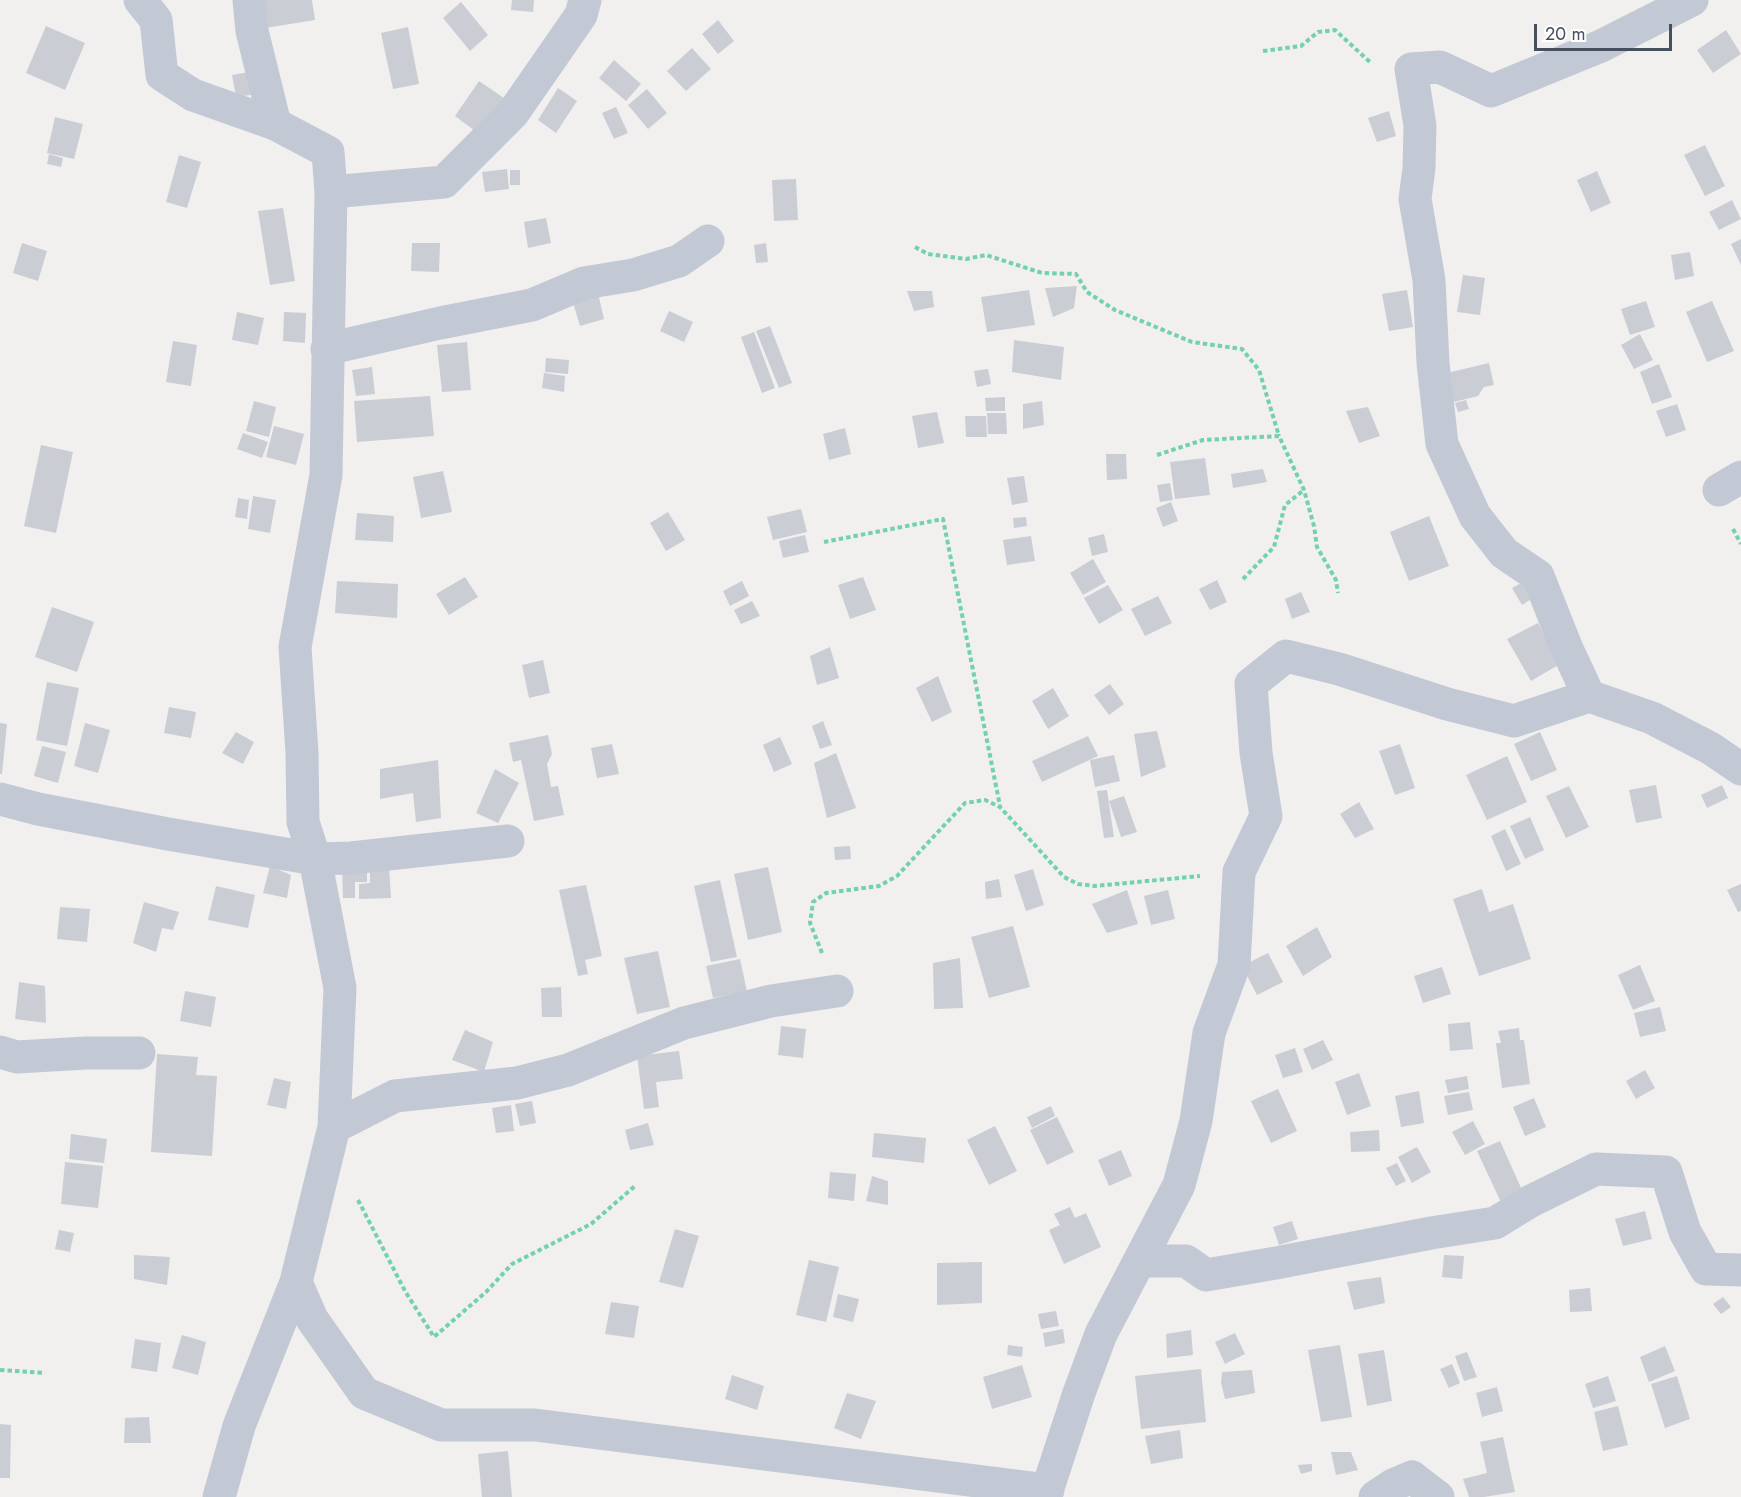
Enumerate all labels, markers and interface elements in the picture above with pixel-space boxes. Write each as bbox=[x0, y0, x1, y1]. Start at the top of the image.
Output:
scale bar bbox=[1537, 12, 1675, 50]
text: 20 m bbox=[1545, 21, 1585, 47]

